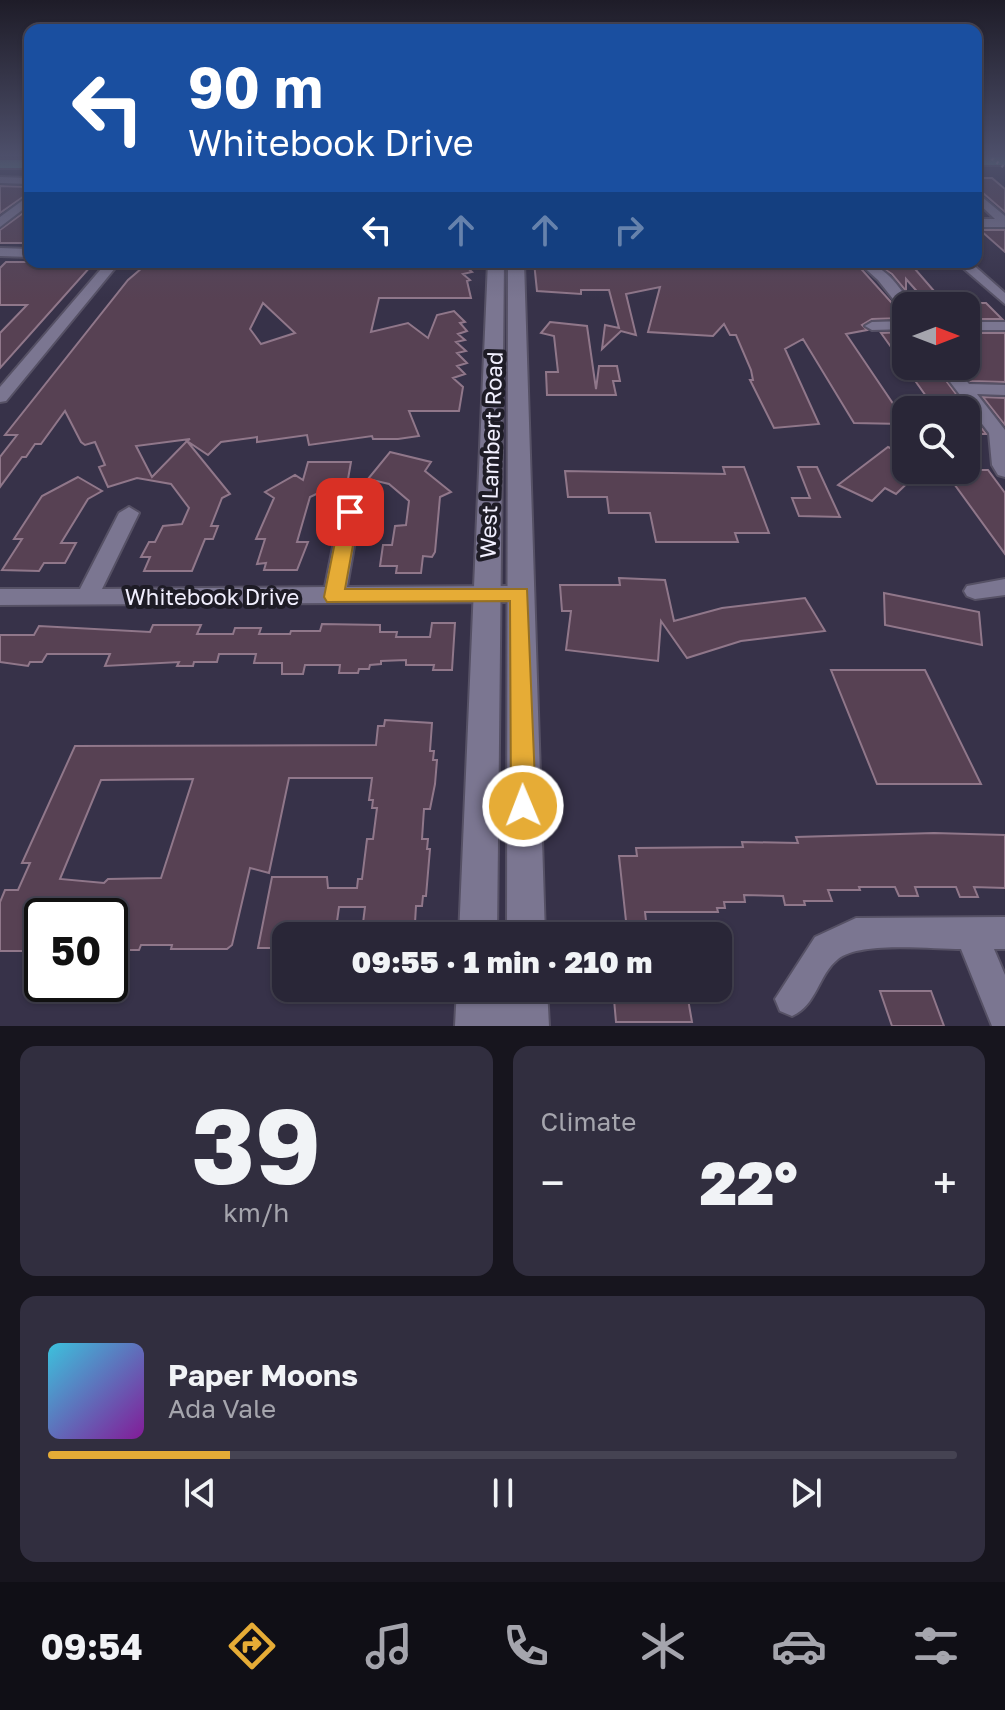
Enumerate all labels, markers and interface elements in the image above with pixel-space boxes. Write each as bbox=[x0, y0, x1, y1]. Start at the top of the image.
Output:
text: 90 m bbox=[188, 53, 323, 120]
icon: left bbox=[56, 56, 160, 160]
text: Whitebook Drive bbox=[188, 121, 474, 164]
icon: left bbox=[355, 208, 399, 252]
icon: ahead bbox=[439, 208, 483, 252]
icon: ahead bbox=[523, 208, 567, 252]
icon: right bbox=[607, 208, 651, 252]
north arrow bbox=[892, 292, 980, 380]
map controls bbox=[892, 292, 980, 484]
street label: West Lambert Road bbox=[473, 351, 508, 559]
button: search bbox=[892, 396, 980, 484]
pin bbox=[316, 478, 384, 546]
icon: arrive bbox=[328, 490, 372, 534]
street label: Whitebook Drive bbox=[125, 583, 299, 610]
position arrow bbox=[481, 764, 565, 848]
speed limit sign: 50 bbox=[24, 898, 128, 1002]
text: 09:55 · 1 min · 210 m bbox=[352, 944, 652, 980]
text: 39 bbox=[192, 1082, 321, 1207]
text: Climate bbox=[541, 1106, 636, 1137]
text: 22° bbox=[700, 1146, 798, 1218]
text: − bbox=[541, 1156, 565, 1209]
text: + bbox=[933, 1156, 957, 1209]
text: km/h bbox=[223, 1197, 289, 1228]
text: Paper Moons bbox=[168, 1357, 358, 1393]
text: Ada Vale bbox=[168, 1393, 276, 1424]
icon: previous bbox=[178, 1471, 222, 1515]
icon: pause bbox=[481, 1471, 525, 1515]
icon: next bbox=[784, 1471, 828, 1515]
icon: directions bbox=[224, 1618, 280, 1674]
icon: music bbox=[361, 1618, 417, 1674]
icon: phone bbox=[498, 1618, 554, 1674]
icon: climate bbox=[635, 1618, 691, 1674]
icon: car bbox=[771, 1618, 827, 1674]
icon: filters bbox=[908, 1618, 964, 1674]
text: 09:54 bbox=[40, 1625, 143, 1668]

